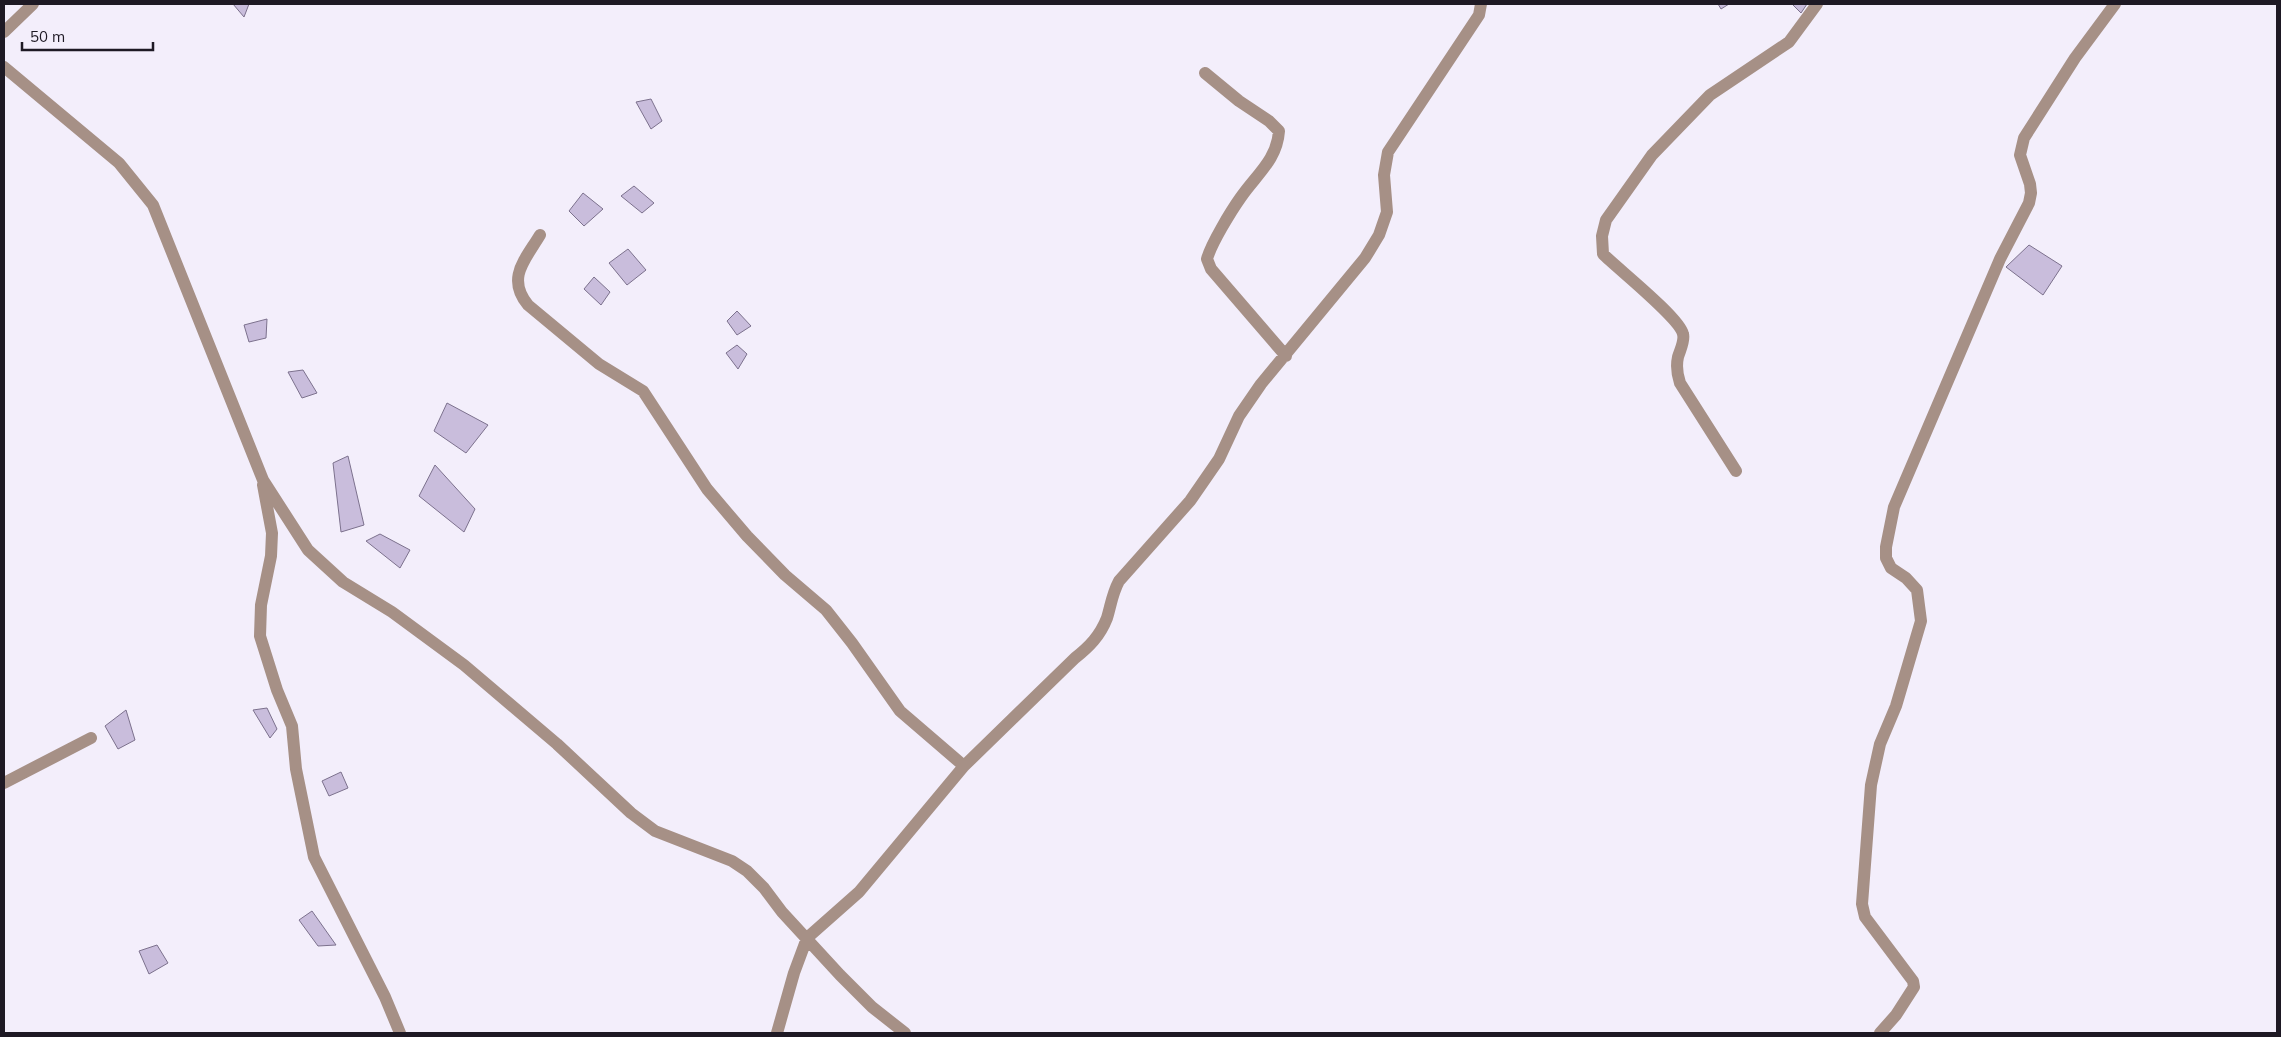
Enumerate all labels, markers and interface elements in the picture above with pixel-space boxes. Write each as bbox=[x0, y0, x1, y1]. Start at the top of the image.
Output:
scale bar bbox=[22, 20, 154, 52]
text: 50 m bbox=[30, 27, 65, 46]

